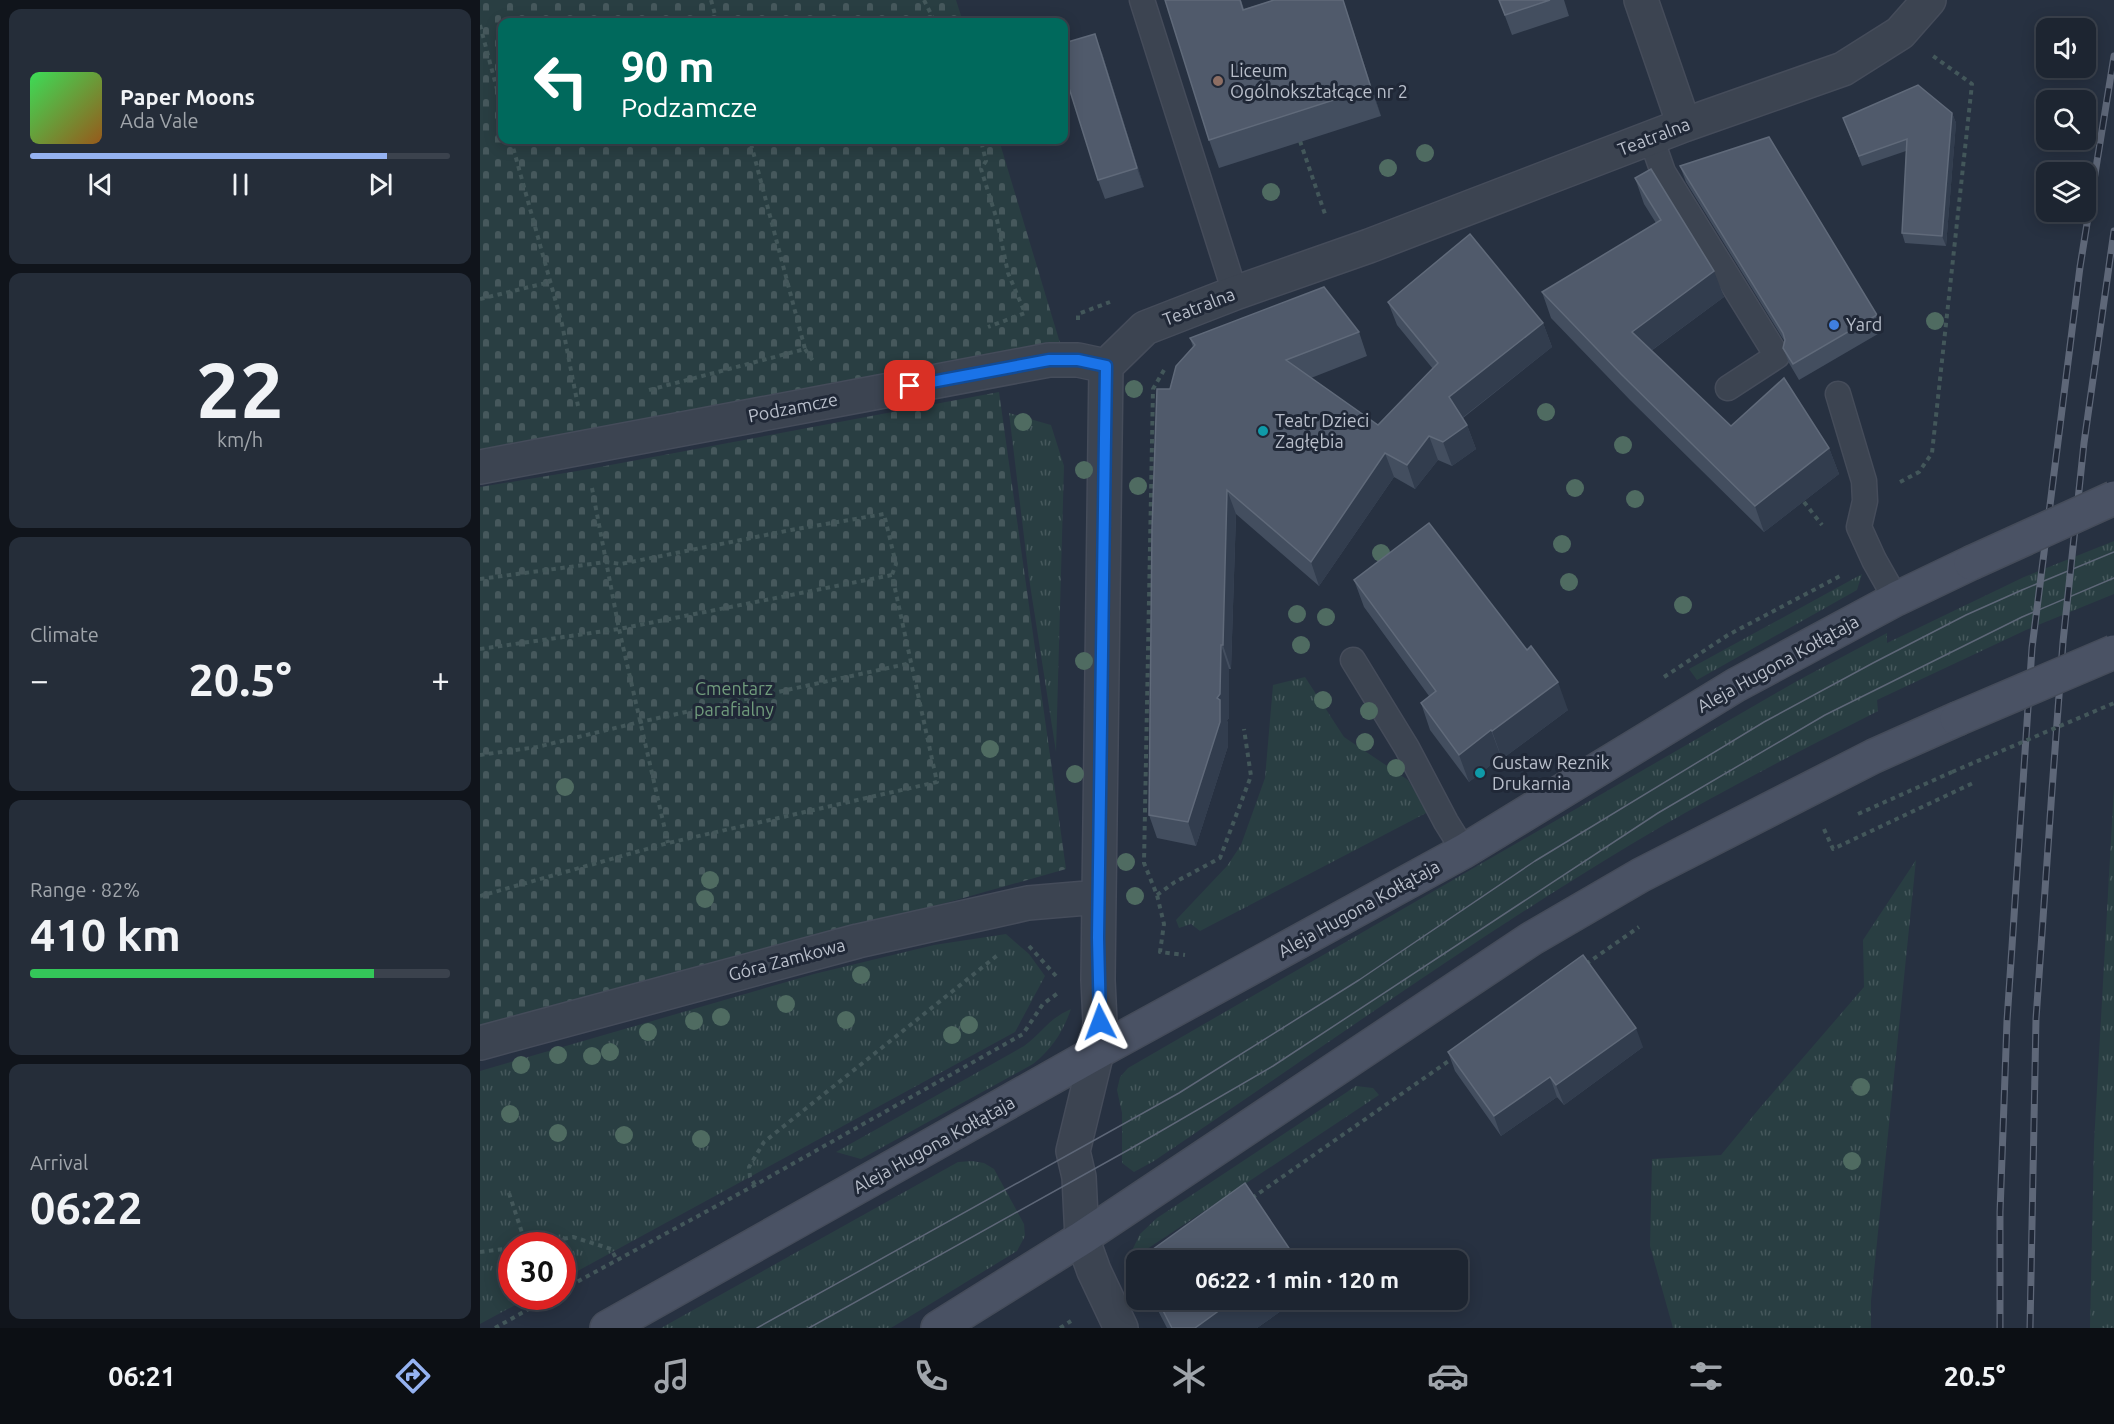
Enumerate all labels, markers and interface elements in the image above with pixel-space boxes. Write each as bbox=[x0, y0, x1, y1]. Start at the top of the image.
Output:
map controls bbox=[2036, 18, 2096, 222]
button: sound bbox=[2036, 18, 2096, 78]
icon: left bbox=[522, 42, 600, 120]
text: 90 m bbox=[621, 43, 715, 90]
place label: Liceum Ogólnokształcące nr 2 bbox=[1230, 60, 1408, 101]
marker: Liceum Ogólnokształcące nr 2 bbox=[1211, 74, 1225, 88]
text: Paper Moons bbox=[120, 84, 255, 109]
button: search bbox=[2036, 90, 2096, 150]
text: Podzamcze bbox=[621, 92, 758, 122]
text: Ada Vale bbox=[120, 109, 198, 132]
street label: Teatralna bbox=[1615, 113, 1693, 159]
button: layers bbox=[2036, 162, 2096, 222]
icon: previous bbox=[84, 168, 117, 201]
icon: pause bbox=[224, 168, 257, 201]
icon: next bbox=[364, 168, 397, 201]
street label: Teatralna bbox=[1160, 283, 1238, 329]
place label: Yard bbox=[1846, 314, 1882, 334]
marker: Yard bbox=[1827, 318, 1841, 332]
text: 22 bbox=[196, 345, 284, 433]
pin bbox=[884, 360, 935, 411]
icon: arrive bbox=[893, 369, 926, 402]
street label: Podzamcze bbox=[746, 389, 839, 426]
place label: Teatr Dzieci Zagłębia bbox=[1275, 410, 1369, 451]
marker: Teatr Dzieci Zagłębia bbox=[1256, 424, 1270, 438]
text: km/h bbox=[217, 428, 263, 451]
street label: Aleja Hugona Kołłątaja bbox=[1693, 610, 1862, 716]
text: Climate bbox=[30, 623, 99, 646]
text: 20.5° bbox=[188, 654, 292, 705]
text: − bbox=[30, 661, 49, 698]
text: + bbox=[431, 661, 450, 698]
park label: Cmentarz parafialny bbox=[694, 678, 774, 719]
place label: Gustaw Reznik Drukarnia bbox=[1492, 752, 1610, 793]
marker: Gustaw Reznik Drukarnia bbox=[1473, 766, 1487, 780]
street label: Aleja Hugona Kołłątaja bbox=[1274, 855, 1443, 961]
text: Range · 82% bbox=[30, 878, 140, 901]
text: 410 km bbox=[30, 909, 181, 960]
street label: Góra Zamkowa bbox=[726, 934, 847, 984]
position arrow bbox=[1068, 990, 1132, 1054]
street label: Aleja Hugona Kołłątaja bbox=[849, 1091, 1018, 1197]
text: Arrival bbox=[30, 1151, 88, 1174]
text: 06:22 bbox=[30, 1182, 143, 1233]
speed limit sign: 30 bbox=[498, 1232, 576, 1310]
text: 06:22 · 1 min · 120 m bbox=[1195, 1267, 1399, 1292]
icon: directions bbox=[392, 1355, 434, 1397]
icon: music bbox=[651, 1355, 693, 1397]
icon: phone bbox=[910, 1355, 952, 1397]
icon: climate bbox=[1168, 1355, 1210, 1397]
icon: car bbox=[1427, 1355, 1469, 1397]
icon: filters bbox=[1685, 1355, 1727, 1397]
text: 06:21 bbox=[108, 1361, 176, 1391]
text: 20.5° bbox=[1944, 1361, 2006, 1391]

